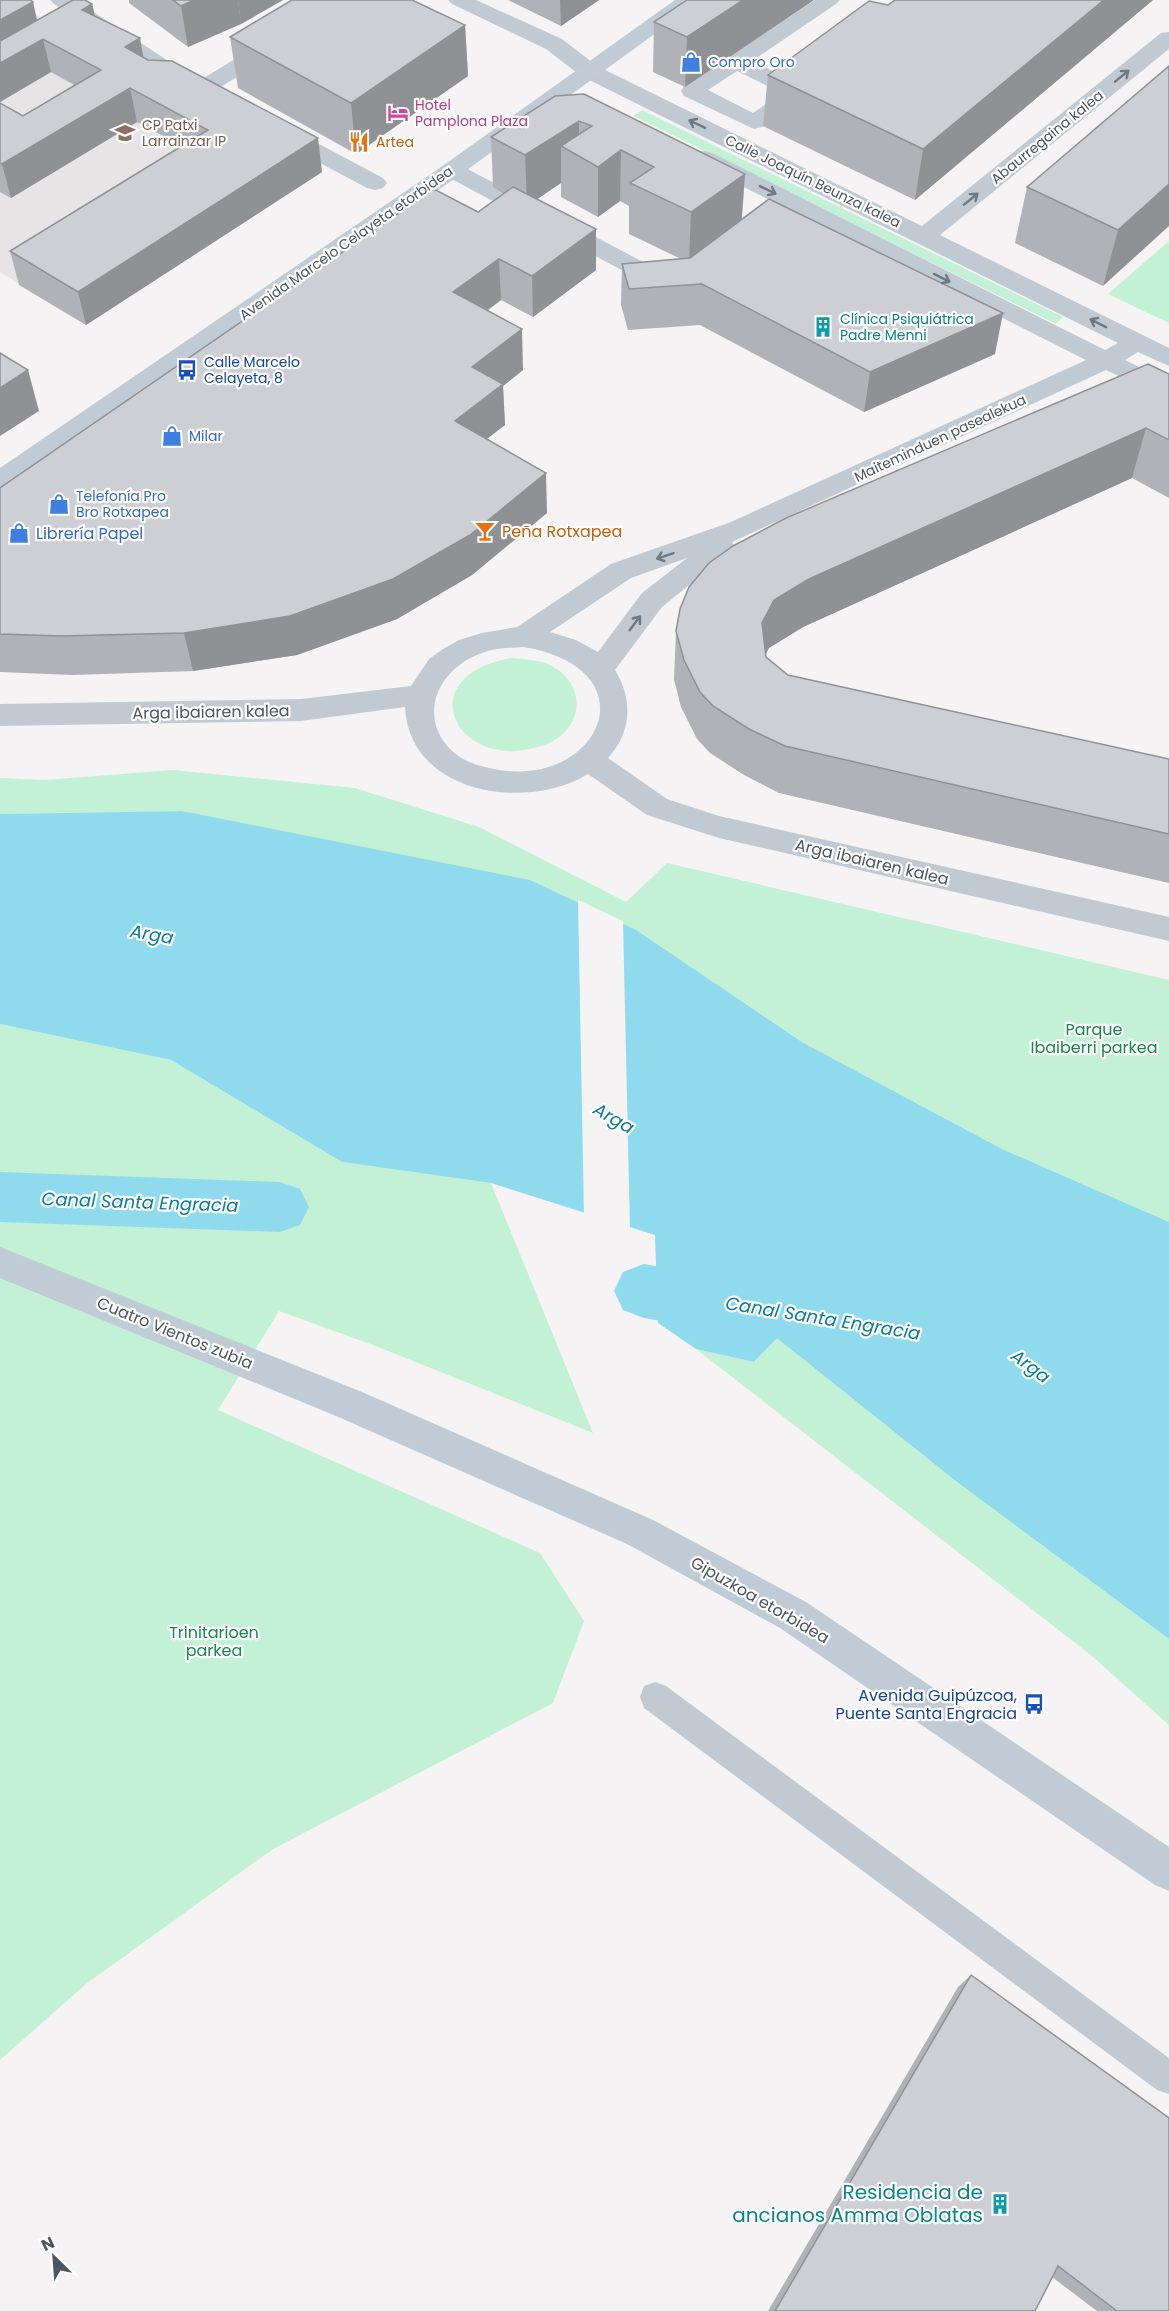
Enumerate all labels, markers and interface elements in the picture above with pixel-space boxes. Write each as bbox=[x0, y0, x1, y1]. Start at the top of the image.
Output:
shop icon: Compro Oro bbox=[679, 50, 703, 74]
place label: Compro Oro bbox=[708, 52, 795, 72]
one-way arrow bbox=[1114, 69, 1129, 83]
street label: Abaurregaina kalea bbox=[987, 85, 1107, 189]
place label: Hotel Pamplona Plaza bbox=[415, 95, 528, 131]
hotel icon: Hotel Pamplona Plaza bbox=[386, 101, 410, 125]
place label: CP Patxi Larrainzar IP bbox=[142, 115, 226, 151]
one-way arrow bbox=[689, 118, 707, 129]
school or university icon: CP Patxi Larrainzar IP bbox=[113, 121, 137, 145]
restaurant icon: Artea bbox=[347, 130, 371, 154]
street label: Calle Joaquín Beunza kalea bbox=[722, 130, 904, 232]
place label: Artea bbox=[376, 132, 414, 152]
street label: Avenida Marcelo Celayeta etorbidea bbox=[235, 161, 457, 325]
one-way arrow bbox=[758, 185, 776, 196]
one-way arrow bbox=[963, 192, 978, 206]
one-way arrow bbox=[932, 273, 950, 284]
place label: Clínica Psiquiátrica Padre Menni bbox=[840, 309, 974, 345]
building icon: Clínica Psiquiátrica Padre Menni bbox=[811, 315, 835, 339]
one-way arrow bbox=[1089, 317, 1107, 328]
place label: Calle Marcelo Celayeta, 8 bbox=[204, 352, 300, 388]
bus stop icon: Calle Marcelo Celayeta, 8 bbox=[175, 358, 199, 382]
street label: Maiteminduen pasealekua bbox=[851, 389, 1029, 487]
shop icon: Milar bbox=[160, 424, 184, 448]
place label: Milar bbox=[189, 426, 223, 446]
place label: Telefonía Pro Bro Rotxapea bbox=[76, 486, 169, 522]
shop icon: Telefonía Pro Bro Rotxapea bbox=[47, 492, 71, 516]
bar icon: Peña Rotxapea bbox=[473, 519, 497, 543]
place label: Peña Rotxapea bbox=[502, 520, 622, 543]
shop icon: Librería Papel bbox=[7, 521, 31, 545]
place label: Librería Papel bbox=[36, 522, 143, 545]
one-way arrow bbox=[656, 551, 675, 562]
one-way arrow bbox=[629, 615, 642, 631]
street label: Arga ibaiaren kalea bbox=[132, 699, 290, 725]
street label: Arga ibaiaren kalea bbox=[793, 833, 951, 891]
water label: Arga bbox=[128, 918, 175, 950]
park label: Parque Ibaiberri parkea bbox=[1031, 1018, 1157, 1059]
water label: Arga bbox=[588, 1096, 639, 1140]
water label: Canal Santa Engracia bbox=[41, 1186, 239, 1218]
water label: Canal Santa Engracia bbox=[724, 1290, 922, 1346]
street label: Cuatro Vientos zubia bbox=[94, 1291, 256, 1375]
water label: Arga bbox=[1005, 1342, 1056, 1389]
street label: Gipuzkoa etorbidea bbox=[686, 1551, 834, 1649]
park label: Trinitarioen parkea bbox=[169, 1621, 259, 1662]
place label: Avenida Guipúzcoa, Puente Santa Engracia bbox=[835, 1684, 1017, 1725]
bus stop icon: Avenida Guipúzcoa, Puente Santa Engracia bbox=[1022, 1692, 1046, 1716]
place label: Residencia de ancianos Amma Oblatas bbox=[732, 2178, 983, 2229]
building icon: Residencia de ancianos Amma Oblatas bbox=[988, 2192, 1012, 2216]
north arrow bbox=[24, 2227, 84, 2287]
text: N bbox=[38, 2231, 58, 2257]

